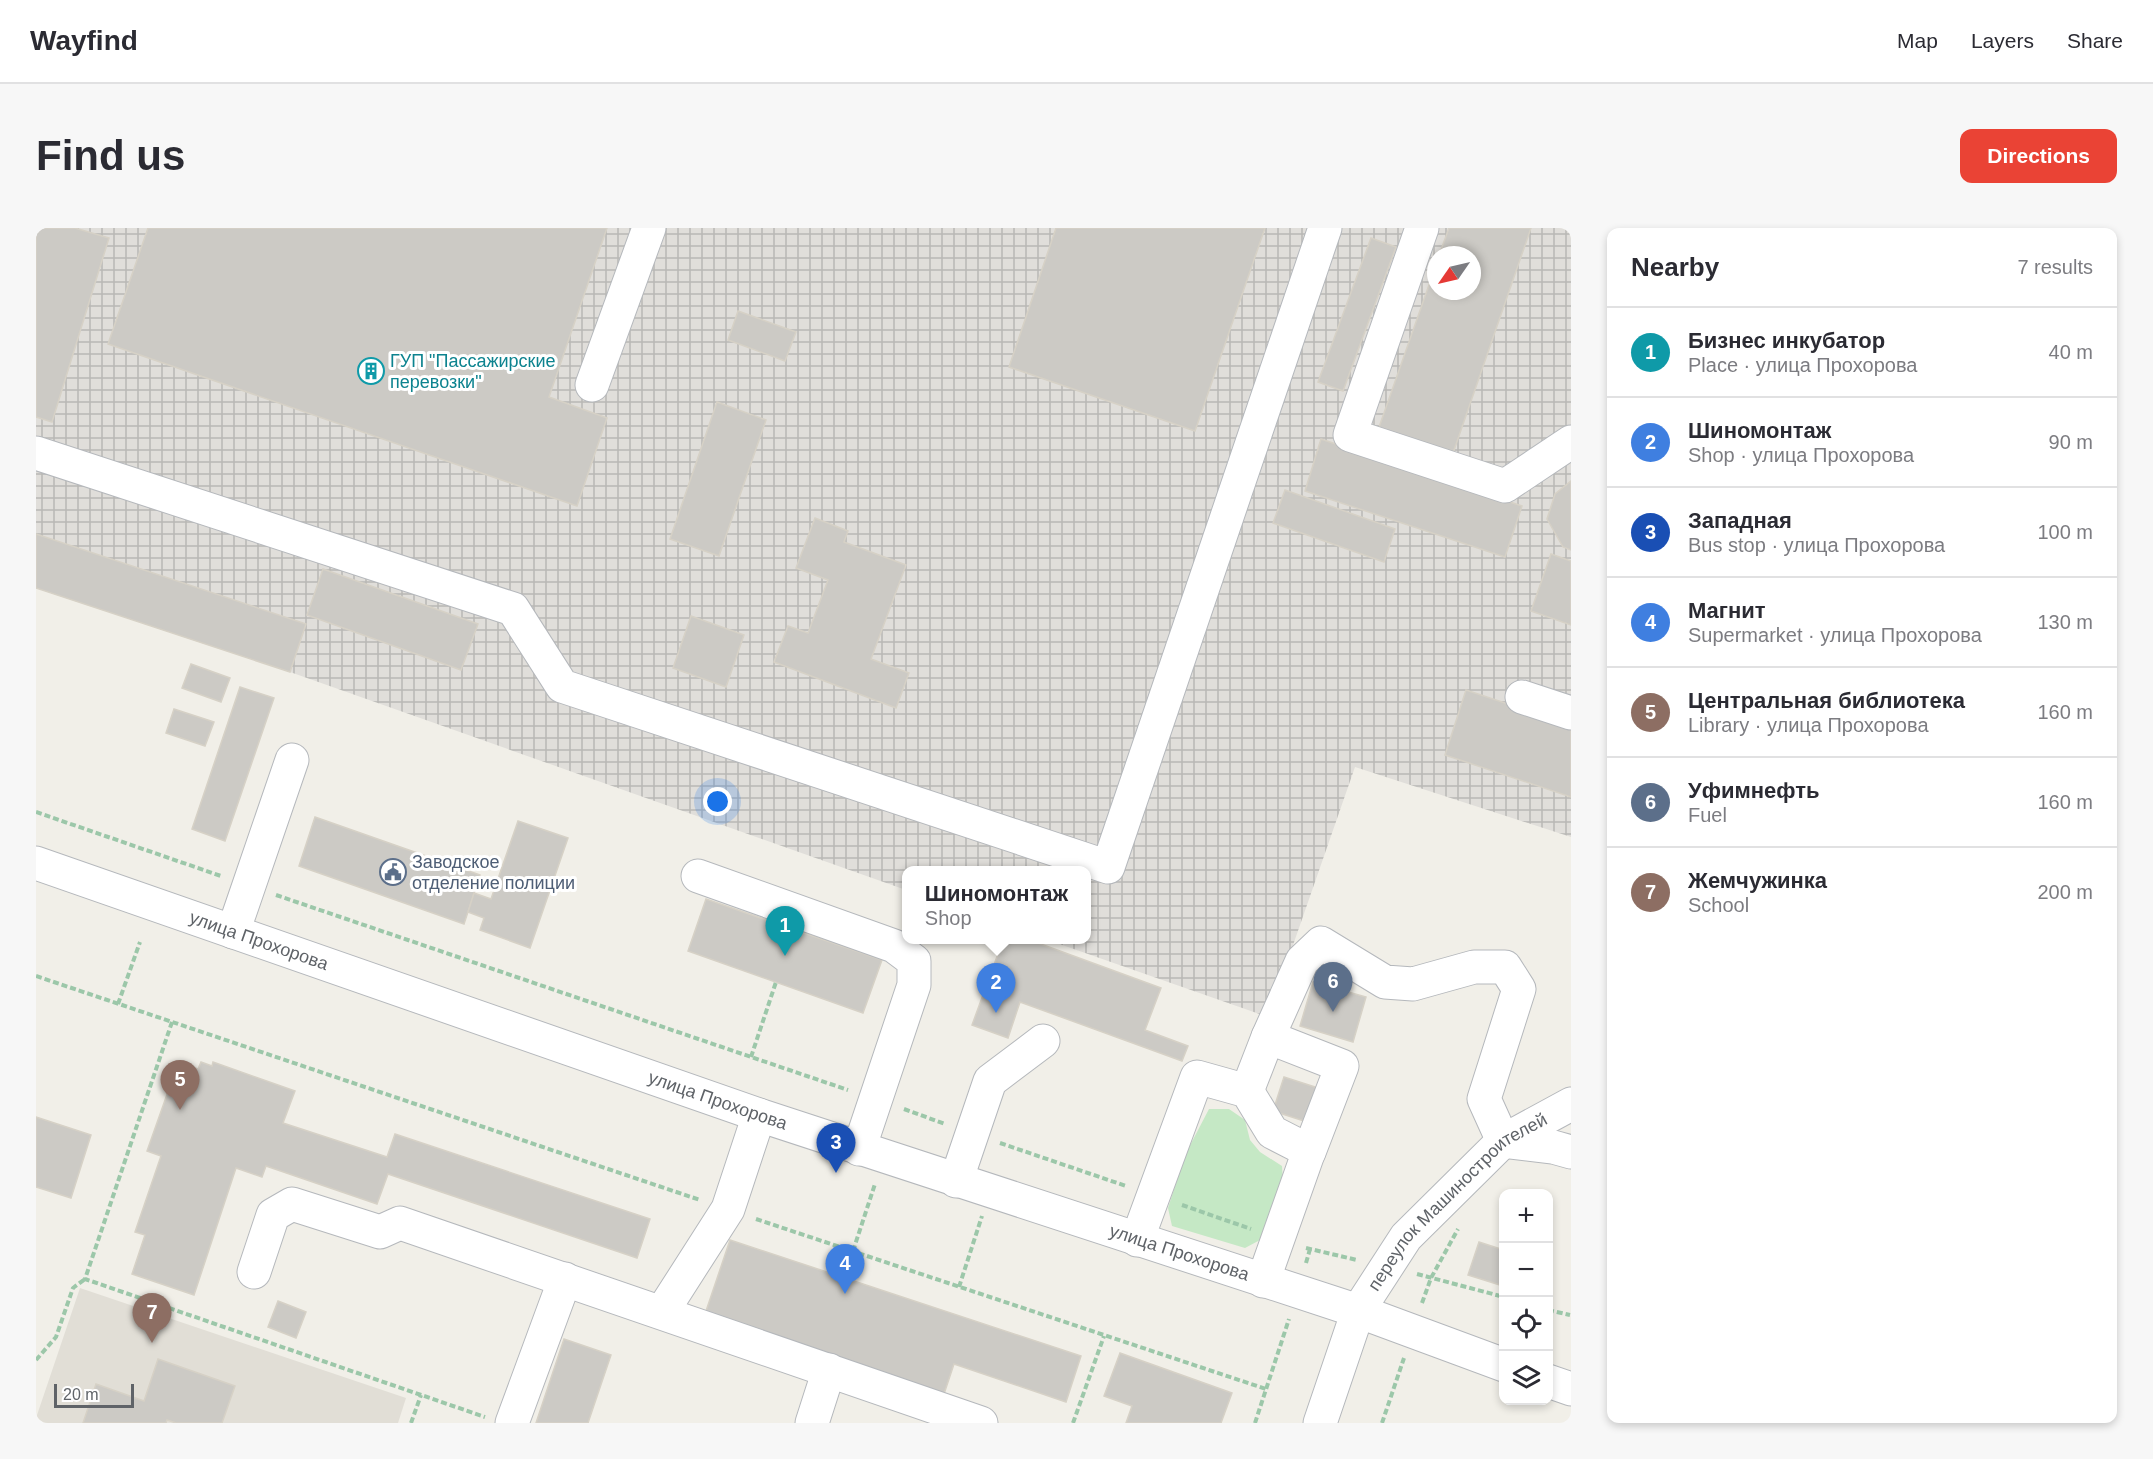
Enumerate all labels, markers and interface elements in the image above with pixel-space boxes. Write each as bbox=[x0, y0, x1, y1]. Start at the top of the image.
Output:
text: Wayfind bbox=[30, 25, 138, 56]
text: Map bbox=[1897, 29, 1938, 52]
text: Layers bbox=[1971, 29, 2034, 52]
text: Share bbox=[2067, 29, 2123, 52]
button: Directions bbox=[1960, 129, 2117, 183]
text: Find us bbox=[36, 132, 185, 179]
north arrow bbox=[1427, 246, 1481, 300]
text: Nearby bbox=[1631, 252, 1719, 282]
text: 7 results bbox=[2017, 256, 2093, 278]
text: Бизнес инкубатор bbox=[1688, 328, 1885, 353]
text: 1 bbox=[1645, 341, 1656, 363]
text: 40 m bbox=[2049, 341, 2093, 363]
place label: ГУП "Пассажирские перевозки" bbox=[390, 351, 556, 392]
text: Place · улица Прохорова bbox=[1688, 354, 1917, 376]
building icon: ГУП "Пассажирские перевозки" bbox=[356, 356, 386, 386]
text: Шиномонтаж bbox=[1688, 418, 1831, 443]
text: 2 bbox=[1645, 431, 1656, 453]
text: 90 m bbox=[2049, 431, 2093, 453]
text: Shop · улица Прохорова bbox=[1688, 444, 1914, 466]
text: Западная bbox=[1688, 508, 1792, 533]
text: 3 bbox=[1645, 521, 1656, 543]
text: 100 m bbox=[2037, 521, 2093, 543]
text: Bus stop · улица Прохорова bbox=[1688, 534, 1945, 556]
text: Магнит bbox=[1688, 598, 1766, 623]
text: 4 bbox=[1645, 611, 1656, 633]
text: 130 m bbox=[2037, 611, 2093, 633]
text: Supermarket · улица Прохорова bbox=[1688, 624, 1982, 646]
text: Центральная библиотека bbox=[1688, 688, 1965, 713]
text: 5 bbox=[1645, 701, 1656, 723]
text: 160 m bbox=[2037, 701, 2093, 723]
text: Library · улица Прохорова bbox=[1688, 714, 1929, 736]
text: Уфимнефть bbox=[1688, 778, 1820, 803]
your location bbox=[703, 787, 732, 816]
text: 6 bbox=[1645, 791, 1656, 813]
text: 160 m bbox=[2037, 791, 2093, 813]
text: Fuel bbox=[1688, 804, 1727, 826]
place label: Заводское отделение полиции bbox=[412, 852, 575, 893]
public building icon: Заводское отделение полиции bbox=[378, 857, 408, 887]
popup bbox=[902, 866, 1091, 944]
text: Жемчужинка bbox=[1688, 868, 1827, 893]
text: Шиномонтаж bbox=[925, 881, 1068, 906]
text: 7 bbox=[1645, 881, 1656, 903]
text: 200 m bbox=[2037, 881, 2093, 903]
text: School bbox=[1688, 894, 1749, 916]
pin: 1 bbox=[766, 906, 804, 956]
street label: улица Прохорова bbox=[187, 907, 332, 974]
text: Shop bbox=[925, 907, 972, 929]
pin: 6 bbox=[1314, 962, 1352, 1012]
pin: 2 bbox=[976, 964, 1016, 1013]
pin: 5 bbox=[160, 1060, 200, 1110]
street label: улица Прохорова bbox=[646, 1067, 791, 1134]
street label: переулок Машиностроителей bbox=[1364, 1109, 1550, 1294]
pin: 3 bbox=[816, 1124, 856, 1173]
map controls bbox=[1499, 1189, 1553, 1405]
button: + bbox=[1499, 1189, 1553, 1243]
street label: улица Прохорова bbox=[1107, 1220, 1253, 1285]
button: − bbox=[1499, 1243, 1553, 1297]
pin: 4 bbox=[826, 1244, 864, 1294]
pin: 7 bbox=[132, 1294, 172, 1343]
button: locate bbox=[1499, 1297, 1553, 1351]
button: layers bbox=[1499, 1351, 1553, 1405]
scale bar bbox=[54, 1381, 134, 1408]
text: 20 m bbox=[63, 1386, 99, 1403]

